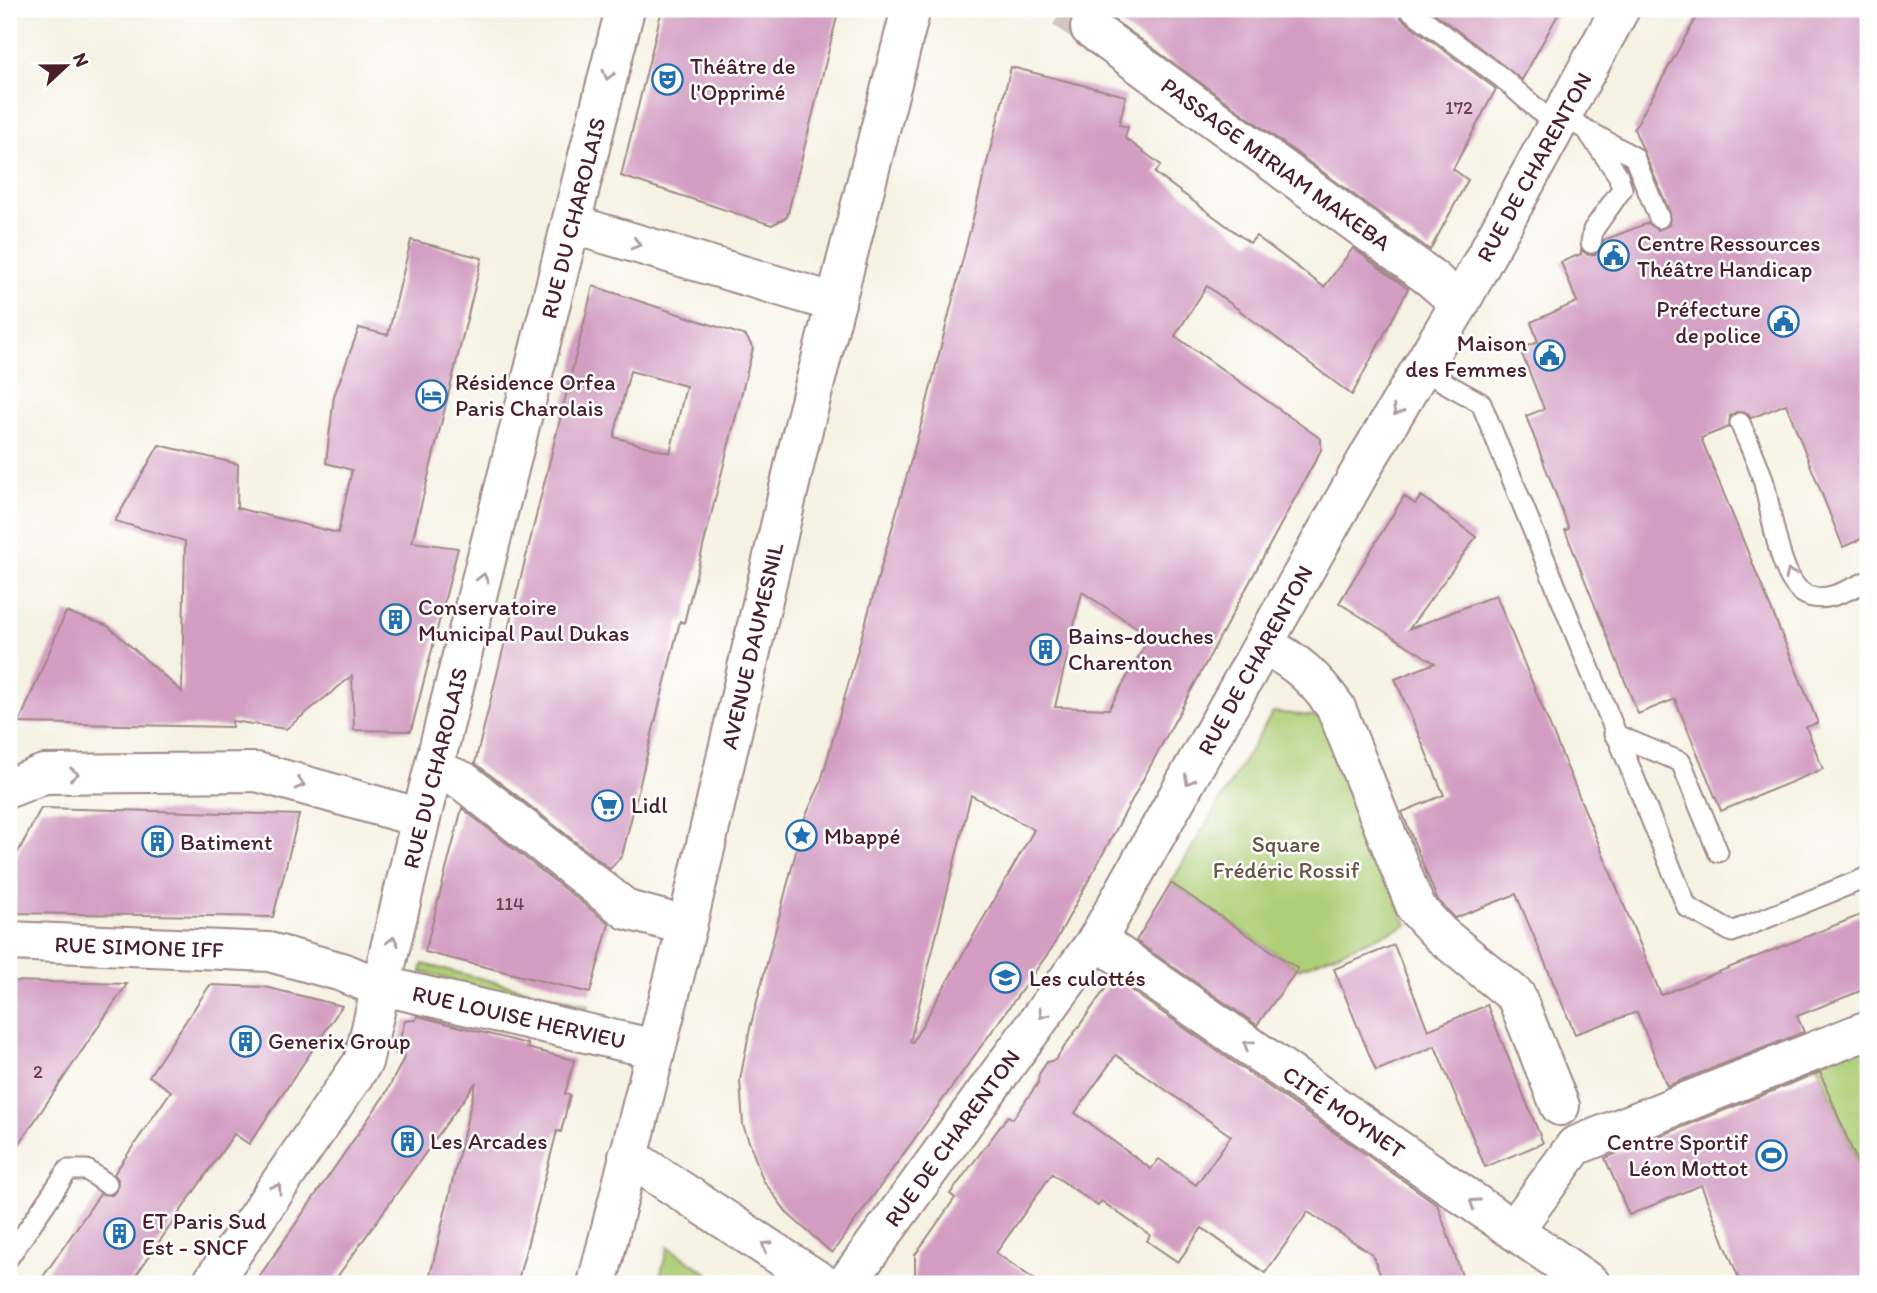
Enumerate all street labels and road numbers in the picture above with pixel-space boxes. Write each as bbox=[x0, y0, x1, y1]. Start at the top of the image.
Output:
street label: RUE DE CHARENTON bbox=[1470, 67, 1598, 267]
street label: PASSAGE MIRIAM MAKEBA bbox=[1156, 71, 1397, 257]
street label: RUE DU CHAROLAIS bbox=[534, 115, 612, 321]
street label: AVENUE DAUMESNIL bbox=[715, 540, 789, 752]
street label: RUE DE CHARENTON bbox=[1191, 560, 1319, 760]
street label: RUE DU CHAROLAIS bbox=[396, 665, 474, 871]
street label: RUE SIMONE IFF bbox=[54, 930, 224, 964]
street label: RUE LOUISE HERVIEU bbox=[410, 979, 628, 1055]
street label: RUE DE CHARENTON bbox=[878, 1044, 1026, 1232]
street label: CITÉ MOYNET bbox=[1277, 1060, 1411, 1165]

